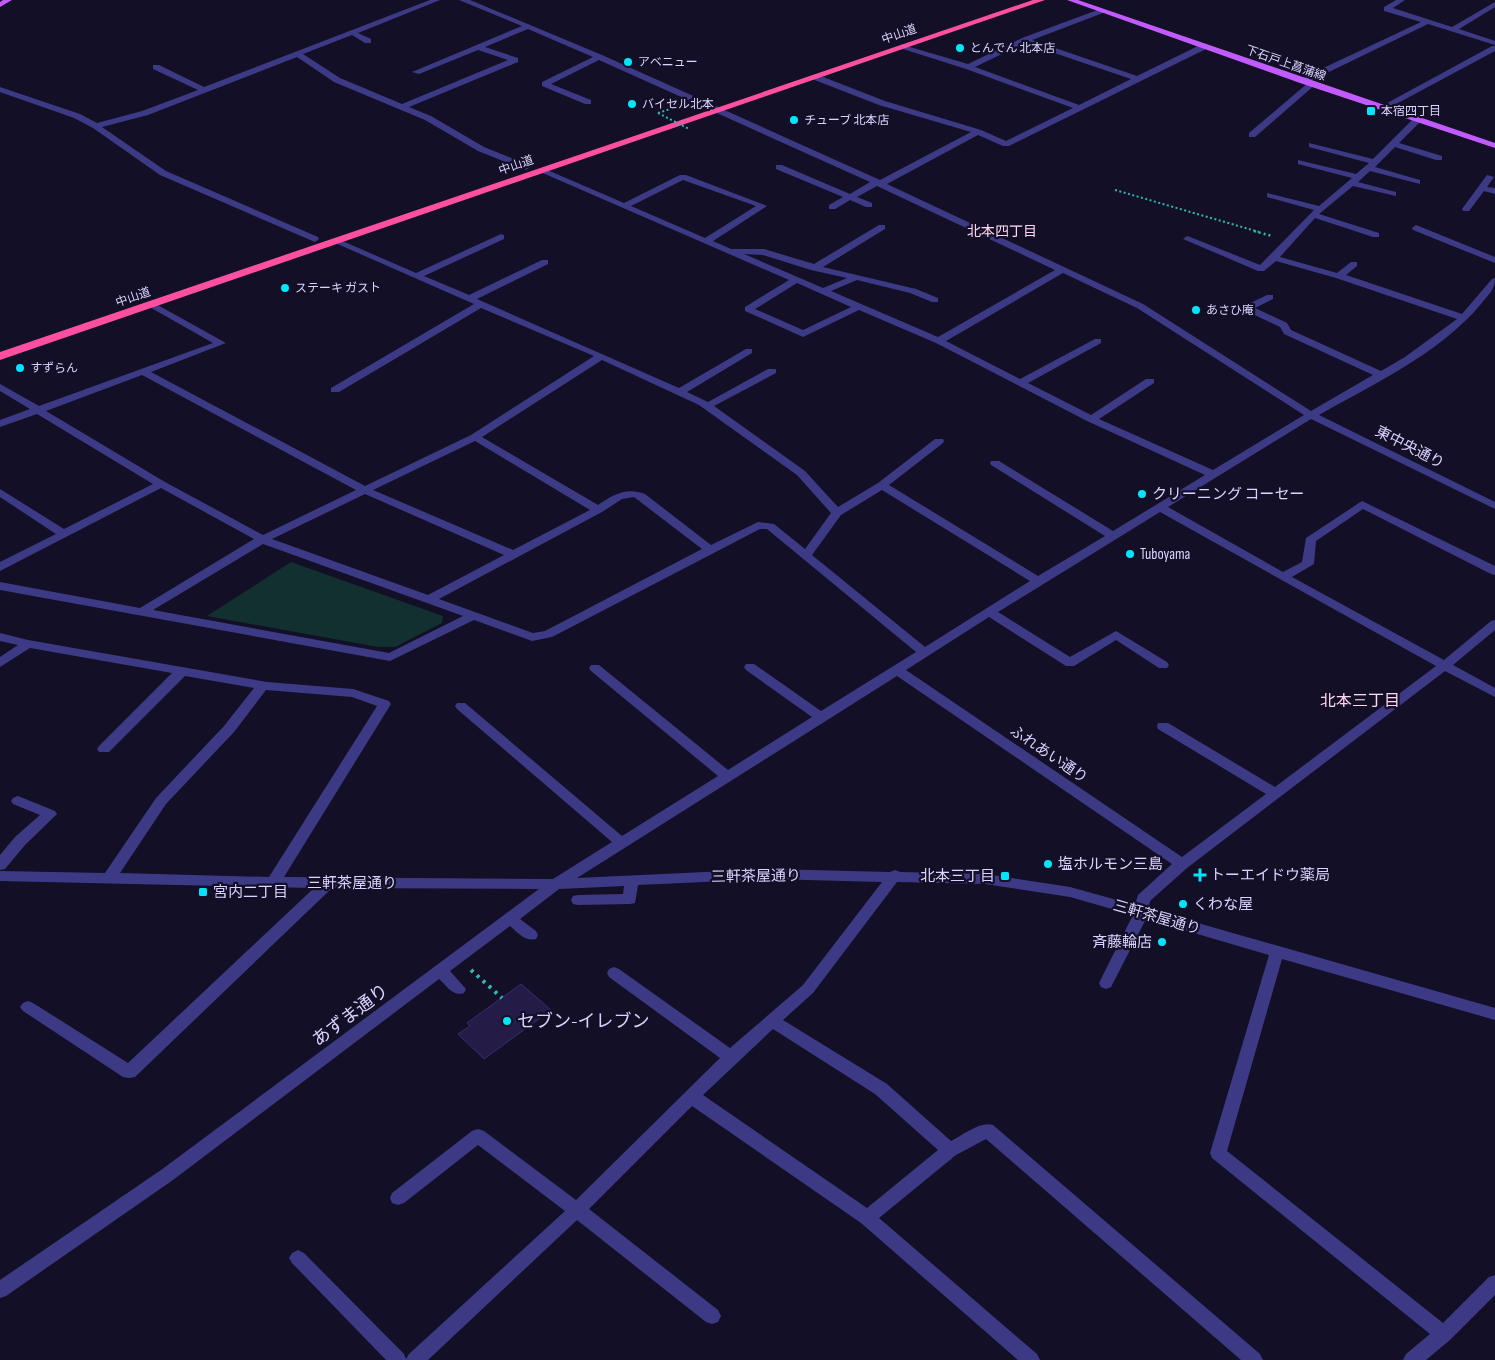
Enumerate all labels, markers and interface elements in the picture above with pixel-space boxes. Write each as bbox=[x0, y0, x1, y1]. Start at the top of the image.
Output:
street label: 中山道 bbox=[880, 22, 919, 47]
place label: とんでん 北本店 bbox=[970, 41, 1055, 56]
marker: とんでん 北本店 bbox=[954, 42, 966, 54]
street label: 下石戸上菖蒲線 bbox=[1244, 43, 1328, 84]
place label: アベニュー bbox=[638, 55, 698, 70]
marker: アベニュー bbox=[622, 56, 634, 68]
place label: バイセル北本 bbox=[642, 97, 714, 112]
marker: バイセル北本 bbox=[626, 98, 638, 110]
place label: 本宿四丁目 bbox=[1381, 104, 1441, 119]
marker: 本宿四丁目 bbox=[1365, 105, 1377, 117]
place label: チューブ 北本店 bbox=[804, 113, 889, 128]
marker: チューブ 北本店 bbox=[788, 114, 800, 126]
street label: 中山道 bbox=[497, 153, 536, 178]
district label: 北本四丁目 bbox=[967, 223, 1037, 240]
place label: ステーキ ガスト bbox=[295, 281, 381, 296]
marker: ステーキ ガスト bbox=[279, 282, 291, 294]
street label: 中山道 bbox=[114, 285, 153, 310]
place label: あさひ庵 bbox=[1206, 303, 1254, 318]
marker: あさひ庵 bbox=[1190, 304, 1202, 316]
place label: すずらん bbox=[30, 361, 78, 376]
marker: すずらん bbox=[14, 362, 26, 374]
street label: 東中央通り bbox=[1372, 422, 1448, 473]
place label: クリーニング コーセー bbox=[1152, 485, 1304, 504]
marker: クリーニング コーセー bbox=[1136, 488, 1148, 500]
place label: Tuboyama bbox=[1140, 545, 1191, 564]
marker: Tuboyama bbox=[1124, 548, 1136, 560]
district label: 北本三丁目 bbox=[1320, 692, 1400, 711]
street label: ふれあい通り bbox=[1006, 721, 1091, 787]
place label: 塩ホルモン三島 bbox=[1058, 855, 1163, 874]
marker: 塩ホルモン三島 bbox=[1042, 858, 1054, 870]
street label: 三軒茶屋通り bbox=[711, 866, 801, 887]
place label: トーエイドウ薬局 bbox=[1210, 866, 1330, 885]
place label: 北本三丁目 bbox=[920, 867, 995, 886]
marker: トーエイドウ薬局 bbox=[1194, 869, 1206, 881]
marker: 北本三丁目 bbox=[999, 870, 1011, 882]
street label: 三軒茶屋通り bbox=[307, 874, 397, 893]
place label: 宮内二丁目 bbox=[213, 883, 288, 902]
marker: 宮内二丁目 bbox=[197, 886, 209, 898]
place label: くわな屋 bbox=[1193, 895, 1253, 914]
street label: 三軒茶屋通り bbox=[1111, 896, 1203, 939]
marker: くわな屋 bbox=[1177, 898, 1189, 910]
place label: 斉藤輪店 bbox=[1092, 933, 1152, 952]
marker: 斉藤輪店 bbox=[1156, 936, 1168, 948]
street label: あずま通り bbox=[308, 980, 393, 1051]
place label: セブン-イレブン bbox=[517, 1011, 650, 1032]
marker: セブン-イレブン bbox=[501, 1015, 513, 1027]

